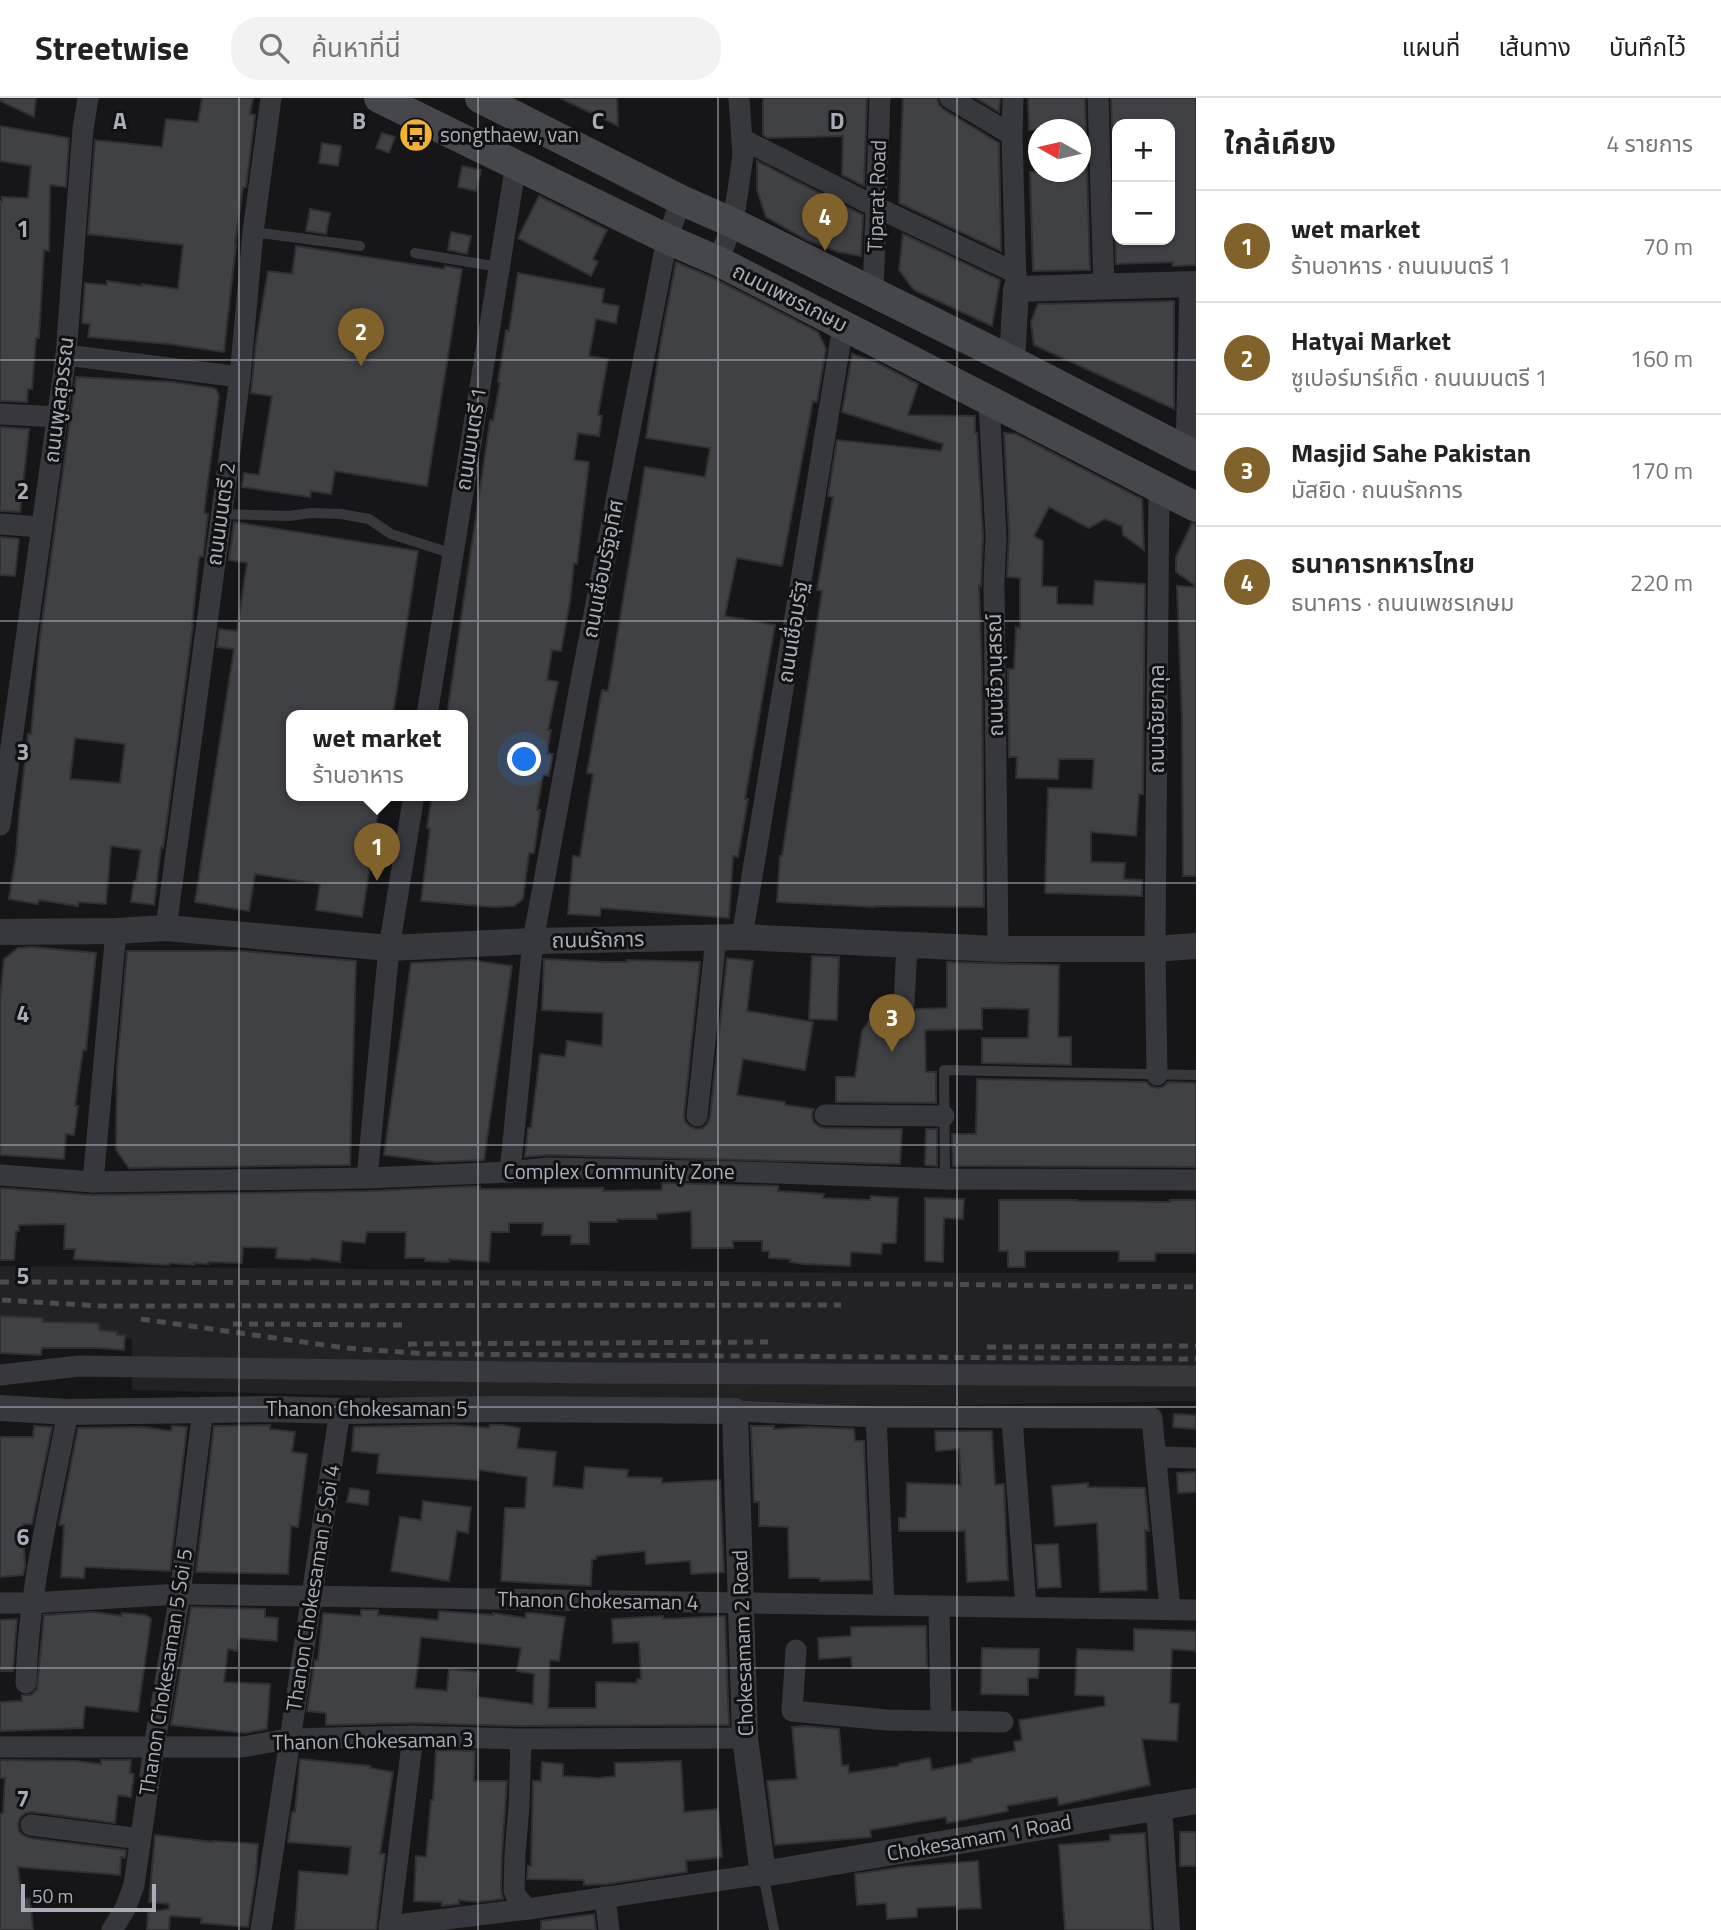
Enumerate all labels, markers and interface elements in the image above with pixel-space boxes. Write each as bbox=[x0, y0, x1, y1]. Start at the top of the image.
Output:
search box bbox=[231, 17, 721, 80]
text: Streetwise bbox=[35, 23, 189, 73]
text: ค้นหาที่นี่ bbox=[311, 28, 401, 67]
icon: search bbox=[255, 29, 293, 67]
text: แผนที่ bbox=[1402, 29, 1460, 65]
text: เส้นทาง bbox=[1498, 29, 1571, 65]
text: บันทึกไว้ bbox=[1609, 29, 1686, 65]
text: A bbox=[113, 103, 127, 138]
text: B bbox=[352, 103, 366, 138]
text: C bbox=[592, 103, 604, 138]
text: D bbox=[830, 103, 844, 138]
bus stop icon: songthaew, van bbox=[397, 116, 435, 154]
place label: songthaew, van bbox=[440, 118, 579, 150]
north arrow bbox=[1028, 119, 1091, 182]
map controls bbox=[1112, 119, 1175, 245]
button: + bbox=[1112, 119, 1175, 182]
text: ใกล้เคียง bbox=[1224, 120, 1336, 166]
text: 4 รายการ bbox=[1606, 126, 1693, 161]
street label: Tiparat Road bbox=[858, 139, 894, 253]
button: − bbox=[1112, 182, 1175, 245]
pin: 4 bbox=[802, 193, 848, 251]
text: wet market bbox=[1291, 209, 1420, 248]
text: 1 bbox=[17, 211, 29, 246]
text: 1 bbox=[1241, 229, 1253, 264]
text: 70 m bbox=[1643, 229, 1693, 264]
text: ร้านอาหาร · ถนนมนตรี 1 bbox=[1291, 248, 1511, 283]
street label: ถนนเพชรเกษม bbox=[727, 254, 854, 340]
pin: 2 bbox=[338, 308, 384, 366]
text: Hatyai Market bbox=[1291, 321, 1451, 360]
street label: ถนนพูลสุวรรณ bbox=[34, 335, 82, 465]
text: 2 bbox=[1241, 341, 1253, 376]
text: 160 m bbox=[1630, 341, 1693, 376]
text: ซูเปอร์มาร์เก็ต · ถนนมนตรี 1 bbox=[1291, 360, 1548, 395]
street label: ถนนมนตรี 1 bbox=[446, 385, 494, 493]
text: Masjid Sahe Pakistan bbox=[1291, 433, 1531, 472]
text: 3 bbox=[1241, 453, 1253, 488]
text: 170 m bbox=[1630, 453, 1693, 488]
street label: ถนนมนตรี 2 bbox=[197, 460, 243, 568]
text: มัสยิด · ถนนรัถการ bbox=[1291, 472, 1463, 507]
text: 2 bbox=[17, 473, 29, 508]
street label: ถนนเชื่อมรัฐอุทิศ bbox=[573, 497, 631, 641]
text: ธนาคารทหารไทย bbox=[1291, 544, 1475, 583]
text: 4 bbox=[1241, 565, 1253, 600]
text: 220 m bbox=[1630, 565, 1693, 600]
street label: ถนนเชื่อมรัฐ bbox=[768, 579, 816, 685]
text: ธนาคาร · ถนนเพชรเกษม bbox=[1291, 585, 1514, 620]
street label: ถนนชีวานุสรณ์ bbox=[977, 613, 1011, 737]
street label: ถนนฉัยยากุล bbox=[1140, 664, 1172, 774]
popup bbox=[286, 710, 468, 801]
text: wet market bbox=[312, 718, 442, 757]
text: 3 bbox=[17, 734, 29, 769]
your location bbox=[507, 742, 541, 776]
text: ร้านอาหาร bbox=[312, 757, 404, 792]
pin: 1 bbox=[354, 823, 400, 881]
street label: ถนนรัถการ bbox=[551, 922, 645, 956]
pin: 3 bbox=[869, 994, 915, 1052]
text: 4 bbox=[17, 996, 29, 1031]
street label: Complex Community Zone bbox=[504, 1155, 735, 1187]
text: 5 bbox=[17, 1258, 29, 1293]
street label: Thanon Chokesaman 5 bbox=[266, 1392, 468, 1424]
street label: Thanon Chokesaman 5 Soi 4 bbox=[277, 1462, 347, 1713]
text: 6 bbox=[17, 1519, 30, 1554]
street label: Thanon Chokesaman 5 Soi 5 bbox=[130, 1546, 200, 1797]
street label: Chokesamam 2 Road bbox=[723, 1549, 761, 1737]
street label: Thanon Chokesaman 4 bbox=[497, 1582, 699, 1618]
street label: Thanon Chokesaman 3 bbox=[272, 1722, 474, 1758]
text: 7 bbox=[17, 1781, 29, 1816]
street label: Chokesamam 1 Road bbox=[884, 1805, 1073, 1869]
scale bar bbox=[21, 1881, 156, 1913]
text: 50 m bbox=[32, 1881, 73, 1910]

